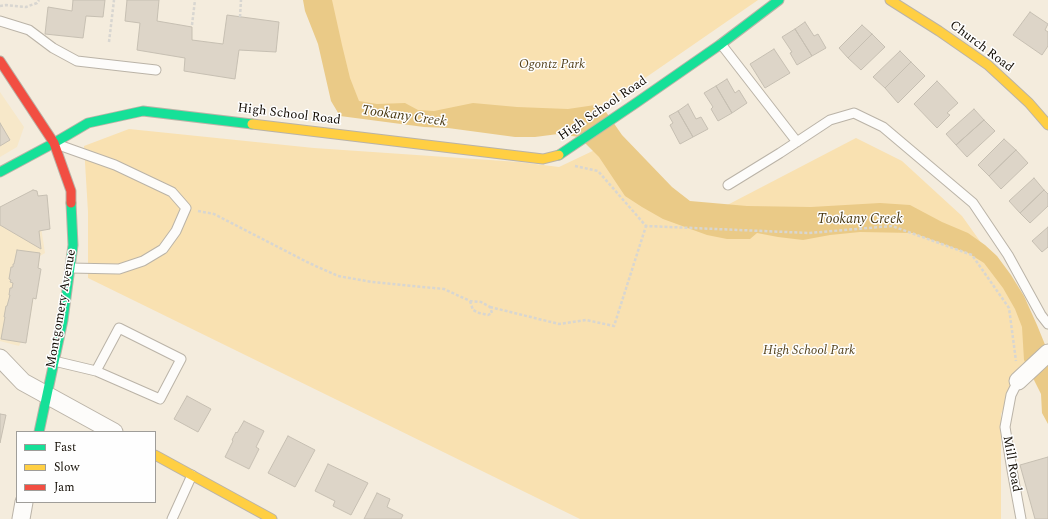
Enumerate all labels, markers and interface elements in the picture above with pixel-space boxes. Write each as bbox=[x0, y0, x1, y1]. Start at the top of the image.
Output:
street label: Church Road bbox=[946, 18, 1016, 76]
park label: Ogontz Park bbox=[519, 57, 585, 73]
street label: High School Road bbox=[556, 74, 650, 144]
street label: High School Road bbox=[237, 101, 341, 129]
water label: Tookany Creek bbox=[360, 103, 448, 131]
water label: Tookany Creek bbox=[817, 212, 903, 228]
street label: Montgomery Avenue bbox=[44, 248, 80, 370]
park label: High School Park bbox=[763, 343, 855, 359]
legend bbox=[16, 431, 156, 503]
street label: Mill Road bbox=[998, 435, 1024, 493]
text: Fast bbox=[54, 438, 76, 457]
text: Slow bbox=[54, 458, 79, 477]
text: Jam bbox=[54, 478, 75, 497]

